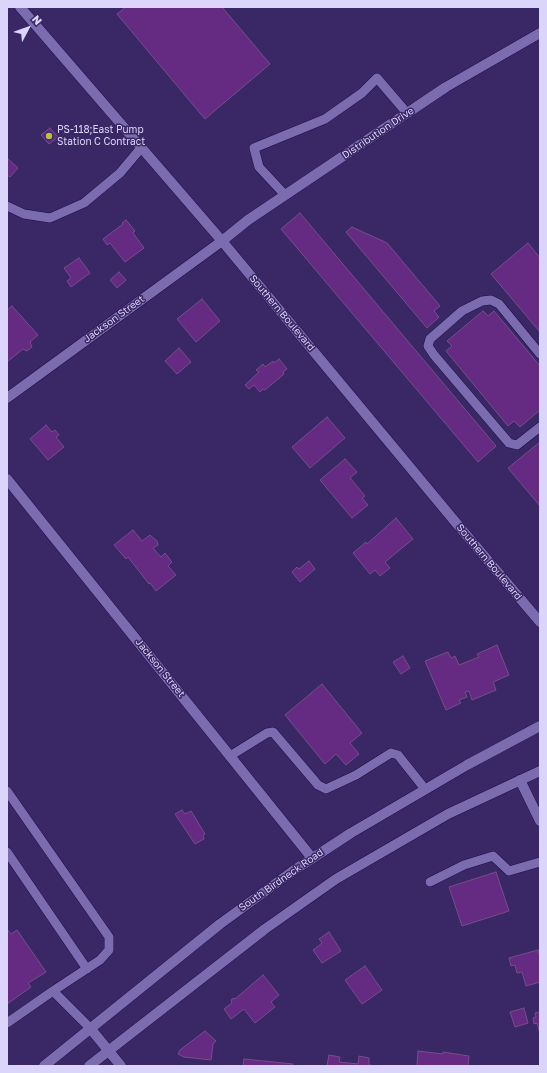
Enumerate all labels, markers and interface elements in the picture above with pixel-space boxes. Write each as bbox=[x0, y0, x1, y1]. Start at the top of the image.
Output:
north arrow bbox=[8, 8, 48, 48]
text: N bbox=[30, 12, 45, 27]
street label: Distribution Drive bbox=[340, 105, 416, 161]
place label: PS-118;East Pump Station C Contract bbox=[57, 124, 145, 148]
marker: PS-118;East Pump Station C Contract bbox=[44, 131, 54, 141]
street label: Southern Boulevard bbox=[247, 273, 317, 353]
street label: Jackson Street bbox=[81, 293, 147, 345]
street label: Southern Boulevard bbox=[454, 522, 524, 602]
street label: Jackson Street bbox=[133, 636, 187, 700]
street label: South Birdneck Road bbox=[236, 846, 326, 914]

